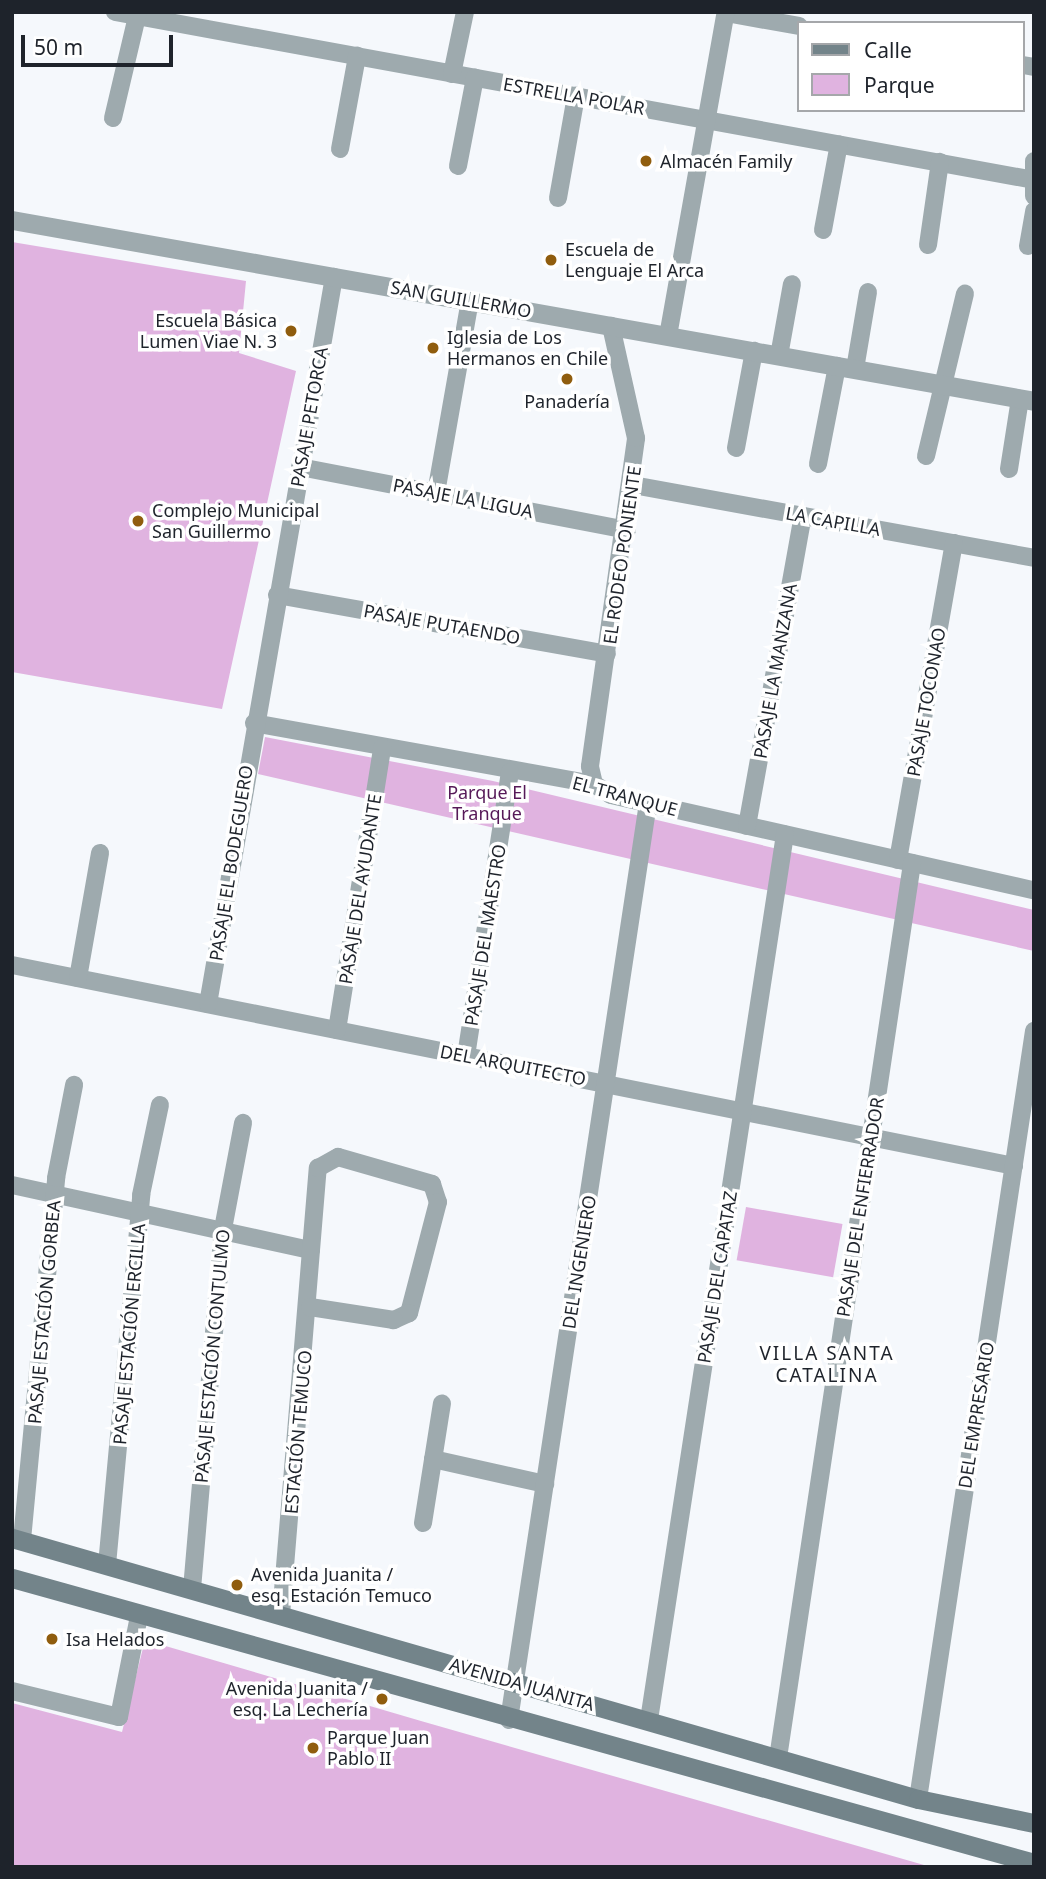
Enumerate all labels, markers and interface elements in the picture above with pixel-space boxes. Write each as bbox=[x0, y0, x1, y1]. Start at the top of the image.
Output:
scale bar bbox=[24, 21, 177, 65]
legend bbox=[797, 21, 1025, 112]
text: 50 m bbox=[34, 33, 83, 61]
text: Calle bbox=[864, 36, 912, 64]
text: Parque bbox=[864, 71, 934, 99]
street label: ESTRELLA POLAR bbox=[502, 73, 646, 119]
place label: Almacén Family bbox=[660, 150, 792, 172]
marker: Almacén Family bbox=[638, 153, 654, 169]
place label: Escuela de Lenguaje El Arca bbox=[565, 239, 704, 282]
marker: Escuela de Lenguaje El Arca bbox=[543, 252, 559, 268]
street label: SAN GUILLERMO bbox=[389, 276, 533, 322]
place label: Escuela Básica Lumen Viae N. 3 bbox=[140, 310, 277, 352]
marker: Escuela Básica Lumen Viae N. 3 bbox=[283, 323, 299, 339]
place label: Iglesia de Los Hermanos en Chile bbox=[447, 327, 608, 370]
marker: Iglesia de Los Hermanos en Chile bbox=[425, 340, 441, 356]
street label: PASAJE PETORCA bbox=[286, 345, 332, 489]
marker: Panadería bbox=[559, 371, 575, 387]
place label: Panadería bbox=[524, 390, 610, 412]
street label: EL RODEO PONIENTE bbox=[599, 465, 645, 645]
street label: PASAJE LA LIGUA bbox=[391, 474, 535, 522]
place label: Complejo Municipal San Guillermo bbox=[152, 500, 319, 542]
street label: LA CAPILLA bbox=[784, 502, 882, 540]
marker: Complejo Municipal San Guillermo bbox=[130, 513, 146, 529]
street label: PASAJE LA MANZANA bbox=[749, 582, 801, 760]
street label: PASAJE PUTAENDO bbox=[362, 600, 522, 648]
street label: PASAJE TOCONAO bbox=[902, 626, 950, 778]
street label: PASAJE EL BODEGUERO bbox=[205, 764, 257, 962]
street label: EL TRANQUE bbox=[570, 772, 680, 820]
park label: Parque El Tranque bbox=[447, 782, 527, 824]
street label: PASAJE DEL AYUDANTE bbox=[334, 792, 386, 986]
street label: PASAJE DEL MAESTRO bbox=[460, 843, 510, 1027]
street label: DEL ARQUITECTO bbox=[438, 1040, 588, 1090]
street label: PASAJE DEL ENFIERRADOR bbox=[832, 1096, 888, 1318]
street label: PASAJE DEL CAPATAZ bbox=[693, 1189, 741, 1365]
street label: DEL INGENIERO bbox=[558, 1194, 600, 1330]
street label: PASAJE ESTACIÓN GORBEA bbox=[23, 1199, 65, 1425]
street label: PASAJE ESTACIÓN ERCILLA bbox=[109, 1222, 149, 1446]
street label: PASAJE ESTACIÓN CONTULMO bbox=[190, 1228, 234, 1484]
street label: DEL EMPRESARIO bbox=[954, 1340, 998, 1490]
district label: VILLA SANTA CATALINA bbox=[761, 1343, 893, 1387]
street label: ESTACIÓN TEMUCO bbox=[280, 1349, 316, 1515]
place label: Avenida Juanita / esq. Estación Temuco bbox=[251, 1564, 432, 1606]
marker: Avenida Juanita / esq. Estación Temuco bbox=[229, 1577, 245, 1593]
place label: Isa Helados bbox=[66, 1628, 164, 1650]
marker: Isa Helados bbox=[44, 1631, 60, 1647]
street label: AVENIDA JUANITA bbox=[447, 1653, 597, 1715]
place label: Avenida Juanita / esq. La Lechería bbox=[226, 1678, 368, 1720]
marker: Avenida Juanita / esq. La Lechería bbox=[374, 1691, 390, 1707]
place label: Parque Juan Pablo II bbox=[327, 1727, 429, 1770]
marker: Parque Juan Pablo II bbox=[305, 1740, 321, 1756]

